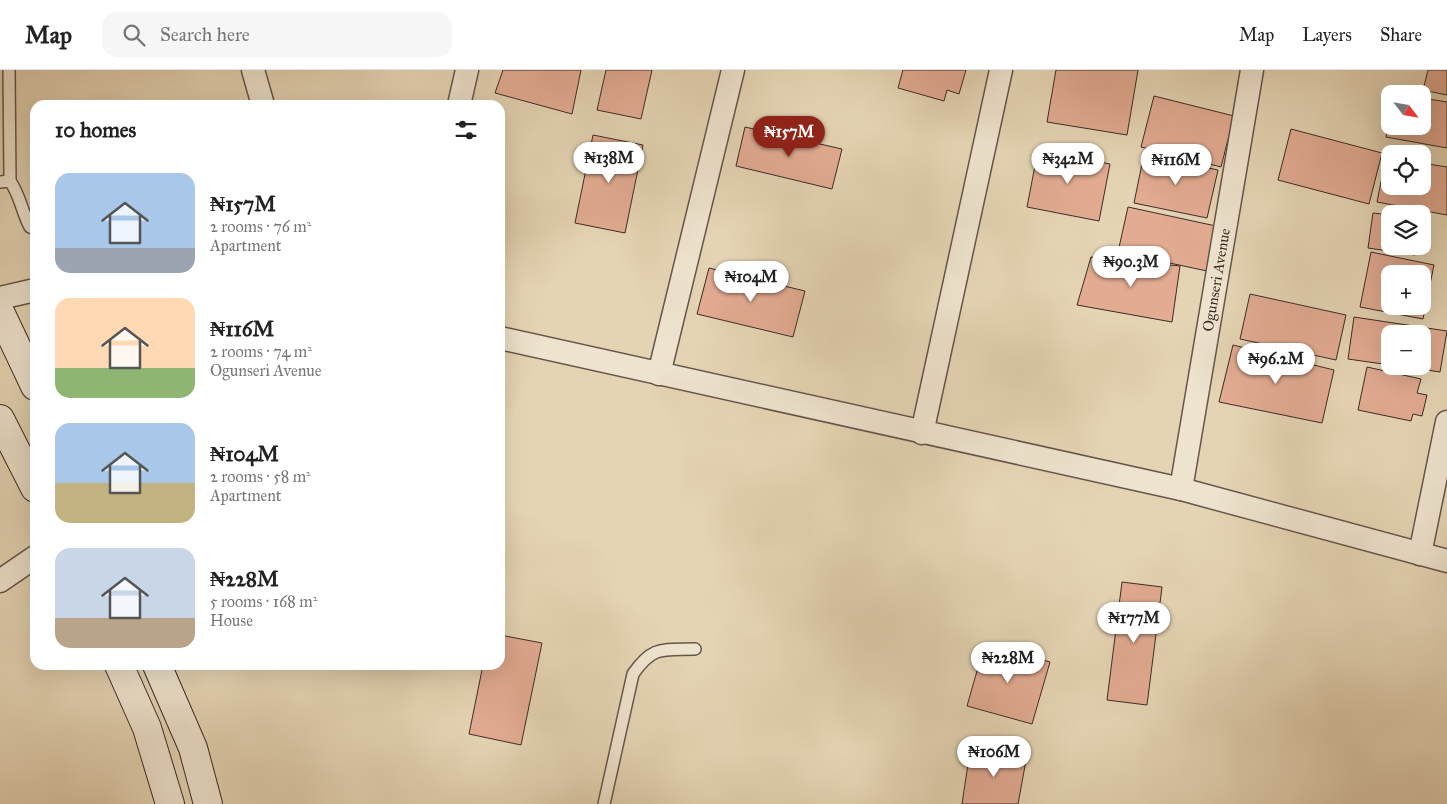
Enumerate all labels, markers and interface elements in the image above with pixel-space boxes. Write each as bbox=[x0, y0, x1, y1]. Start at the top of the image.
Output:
search box bbox=[102, 12, 452, 57]
text: Map bbox=[25, 20, 72, 50]
icon: search bbox=[120, 21, 148, 49]
text: Search here bbox=[160, 23, 250, 46]
text: Map bbox=[1239, 24, 1274, 46]
text: Layers bbox=[1302, 24, 1352, 46]
text: Share bbox=[1380, 24, 1422, 46]
north arrow bbox=[1381, 85, 1431, 135]
map controls bbox=[1381, 85, 1431, 375]
icon: filters bbox=[452, 116, 480, 144]
pin: ₦157M bbox=[754, 116, 824, 158]
text: 10 homes bbox=[55, 117, 136, 143]
text: ₦157M bbox=[764, 122, 814, 141]
pin: ₦138M bbox=[574, 142, 644, 184]
pin: ₦342M bbox=[1033, 142, 1103, 185]
pin: ₦116M bbox=[1141, 144, 1211, 186]
button: locate bbox=[1381, 145, 1431, 195]
text: ₦138M bbox=[584, 148, 634, 167]
text: ₦342M bbox=[1042, 149, 1094, 168]
text: ₦116M bbox=[1152, 150, 1200, 169]
text: ₦157M bbox=[210, 191, 276, 217]
icon: home bbox=[95, 193, 155, 253]
button: layers bbox=[1381, 205, 1431, 255]
text: 2 rooms · 76 m² bbox=[210, 217, 311, 236]
street label: Ogunseri Avenue bbox=[1199, 227, 1234, 333]
text: Apartment bbox=[210, 236, 282, 255]
pin: ₦90.3M bbox=[1090, 246, 1172, 288]
text: ₦90.3M bbox=[1103, 252, 1159, 271]
pin: ₦104M bbox=[716, 260, 786, 303]
button: + bbox=[1381, 265, 1431, 315]
text: ₦104M bbox=[725, 267, 777, 286]
text: ₦116M bbox=[210, 316, 274, 342]
icon: home bbox=[95, 318, 155, 378]
button: − bbox=[1381, 325, 1431, 375]
text: 2 rooms · 74 m² bbox=[210, 342, 312, 361]
pin: ₦96.2M bbox=[1235, 342, 1317, 385]
text: ₦96.2M bbox=[1248, 349, 1304, 368]
text: Ogunseri Avenue bbox=[210, 361, 321, 380]
text: ₦104M bbox=[210, 441, 279, 467]
icon: home bbox=[95, 443, 155, 503]
text: 2 rooms · 58 m² bbox=[210, 467, 311, 486]
text: Apartment bbox=[210, 486, 282, 505]
text: ₦228M bbox=[210, 566, 279, 592]
icon: home bbox=[95, 568, 155, 628]
text: 5 rooms · 168 m² bbox=[210, 592, 317, 611]
pin: ₦177M bbox=[1099, 602, 1169, 644]
text: ₦177M bbox=[1108, 608, 1160, 627]
text: House bbox=[210, 611, 253, 630]
pin: ₦228M bbox=[973, 642, 1043, 684]
text: ₦228M bbox=[982, 648, 1034, 667]
pin: ₦106M bbox=[959, 736, 1029, 778]
text: ₦106M bbox=[968, 742, 1020, 761]

